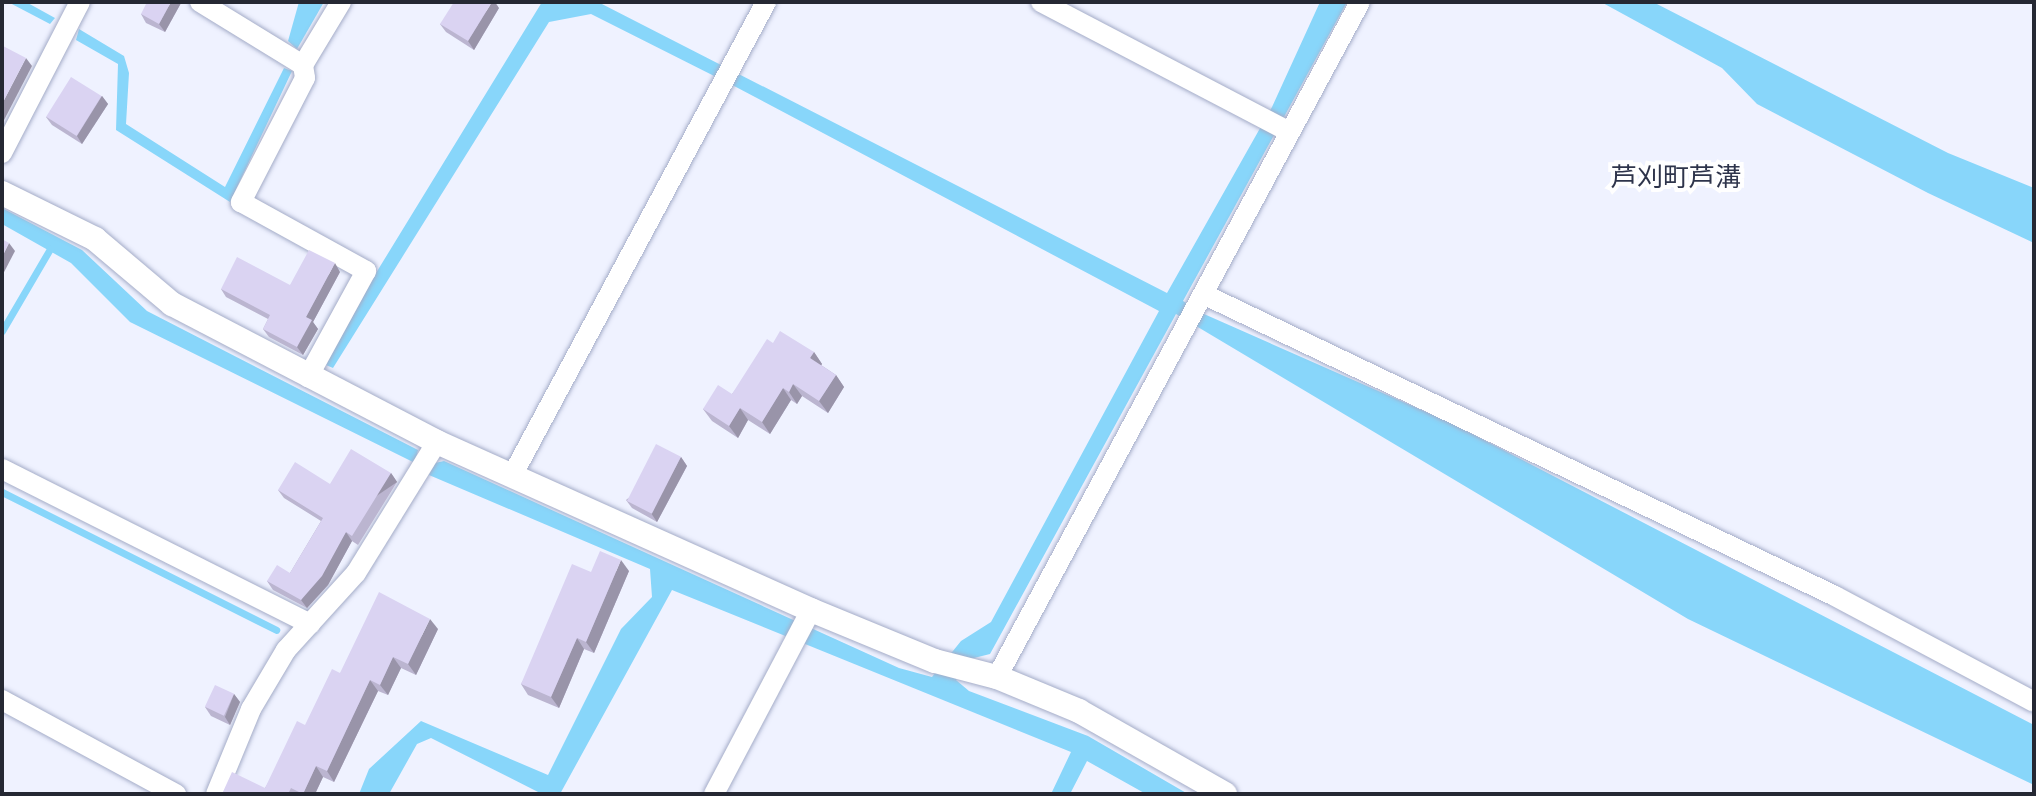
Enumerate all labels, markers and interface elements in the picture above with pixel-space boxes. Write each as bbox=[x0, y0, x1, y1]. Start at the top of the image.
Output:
district label: 芦刈町芦溝 bbox=[1611, 161, 1741, 193]

